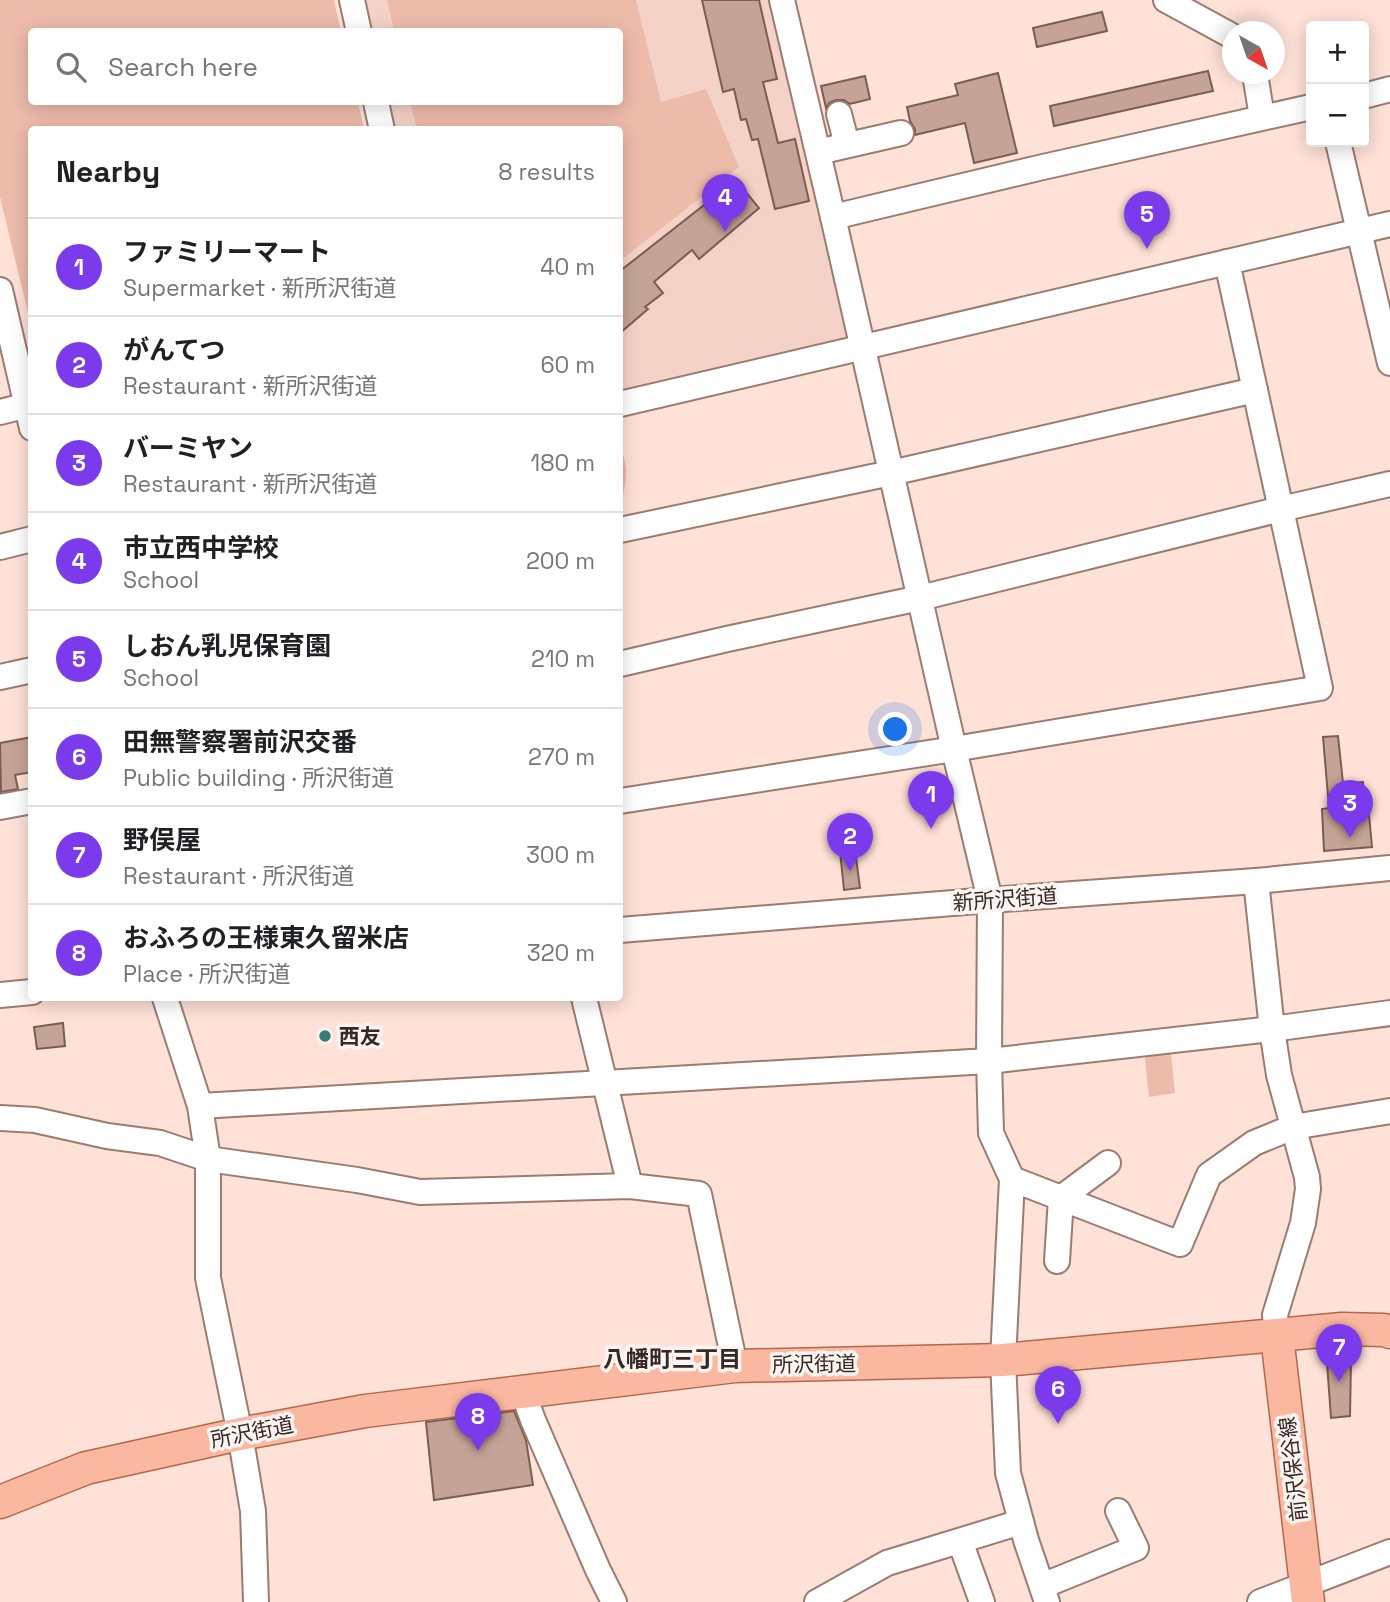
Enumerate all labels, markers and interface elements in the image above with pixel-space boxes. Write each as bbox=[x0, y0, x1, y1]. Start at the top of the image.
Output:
north arrow bbox=[1222, 21, 1285, 84]
map controls bbox=[1306, 21, 1369, 147]
button: + bbox=[1306, 21, 1369, 84]
search box bbox=[28, 28, 623, 105]
icon: search bbox=[52, 48, 90, 86]
text: Search here bbox=[108, 50, 258, 84]
button: − bbox=[1306, 84, 1369, 147]
text: Nearby bbox=[56, 152, 160, 191]
text: 8 results bbox=[498, 157, 595, 187]
pin: 4 bbox=[702, 174, 748, 232]
pin: 5 bbox=[1124, 191, 1170, 249]
text: ファミリーマート bbox=[123, 235, 331, 269]
text: 1 bbox=[74, 252, 84, 282]
text: 40 m bbox=[540, 252, 595, 282]
text: Supermarket · 新所沢街道 bbox=[123, 273, 397, 303]
text: がんてつ bbox=[123, 333, 225, 367]
text: 2 bbox=[72, 350, 86, 380]
text: 60 m bbox=[540, 350, 595, 380]
text: Restaurant · 新所沢街道 bbox=[123, 371, 378, 401]
text: バーミヤン bbox=[123, 431, 253, 465]
text: 3 bbox=[72, 448, 86, 478]
text: 180 m bbox=[531, 448, 595, 478]
text: Restaurant · 新所沢街道 bbox=[123, 469, 378, 499]
text: 市立西中学校 bbox=[123, 531, 279, 565]
text: 4 bbox=[72, 546, 86, 576]
text: 200 m bbox=[526, 546, 595, 576]
text: School bbox=[123, 565, 199, 595]
text: しおん乳児保育園 bbox=[123, 629, 331, 663]
text: 5 bbox=[72, 644, 86, 674]
text: 210 m bbox=[531, 644, 595, 674]
text: School bbox=[123, 663, 199, 693]
your location bbox=[878, 712, 912, 746]
text: 田無警察署前沢交番 bbox=[123, 725, 357, 759]
text: 6 bbox=[72, 742, 86, 772]
text: 270 m bbox=[528, 742, 595, 772]
text: Public building · 所沢街道 bbox=[123, 763, 394, 793]
pin: 1 bbox=[908, 771, 954, 829]
pin: 3 bbox=[1327, 780, 1373, 838]
pin: 2 bbox=[827, 813, 873, 871]
text: 野俣屋 bbox=[123, 823, 201, 857]
text: 7 bbox=[73, 840, 85, 870]
text: 300 m bbox=[526, 840, 595, 870]
text: Restaurant · 所沢街道 bbox=[123, 861, 355, 891]
street label: 新所沢街道 bbox=[952, 882, 1058, 916]
text: おふろの王様東久留米店 bbox=[123, 921, 409, 955]
text: 8 bbox=[72, 938, 86, 968]
text: 320 m bbox=[527, 938, 595, 968]
text: Place · 所沢街道 bbox=[123, 959, 291, 989]
place label: 西友 bbox=[339, 1023, 381, 1050]
marker: 西友 bbox=[317, 1028, 333, 1044]
pin: 7 bbox=[1316, 1324, 1362, 1382]
district label: 八幡町三丁目 bbox=[603, 1344, 741, 1374]
street label: 所沢街道 bbox=[772, 1350, 856, 1378]
pin: 6 bbox=[1035, 1366, 1081, 1424]
pin: 8 bbox=[455, 1393, 501, 1451]
street label: 所沢街道 bbox=[208, 1411, 296, 1453]
street label: 前沢保谷線 bbox=[1273, 1415, 1313, 1523]

